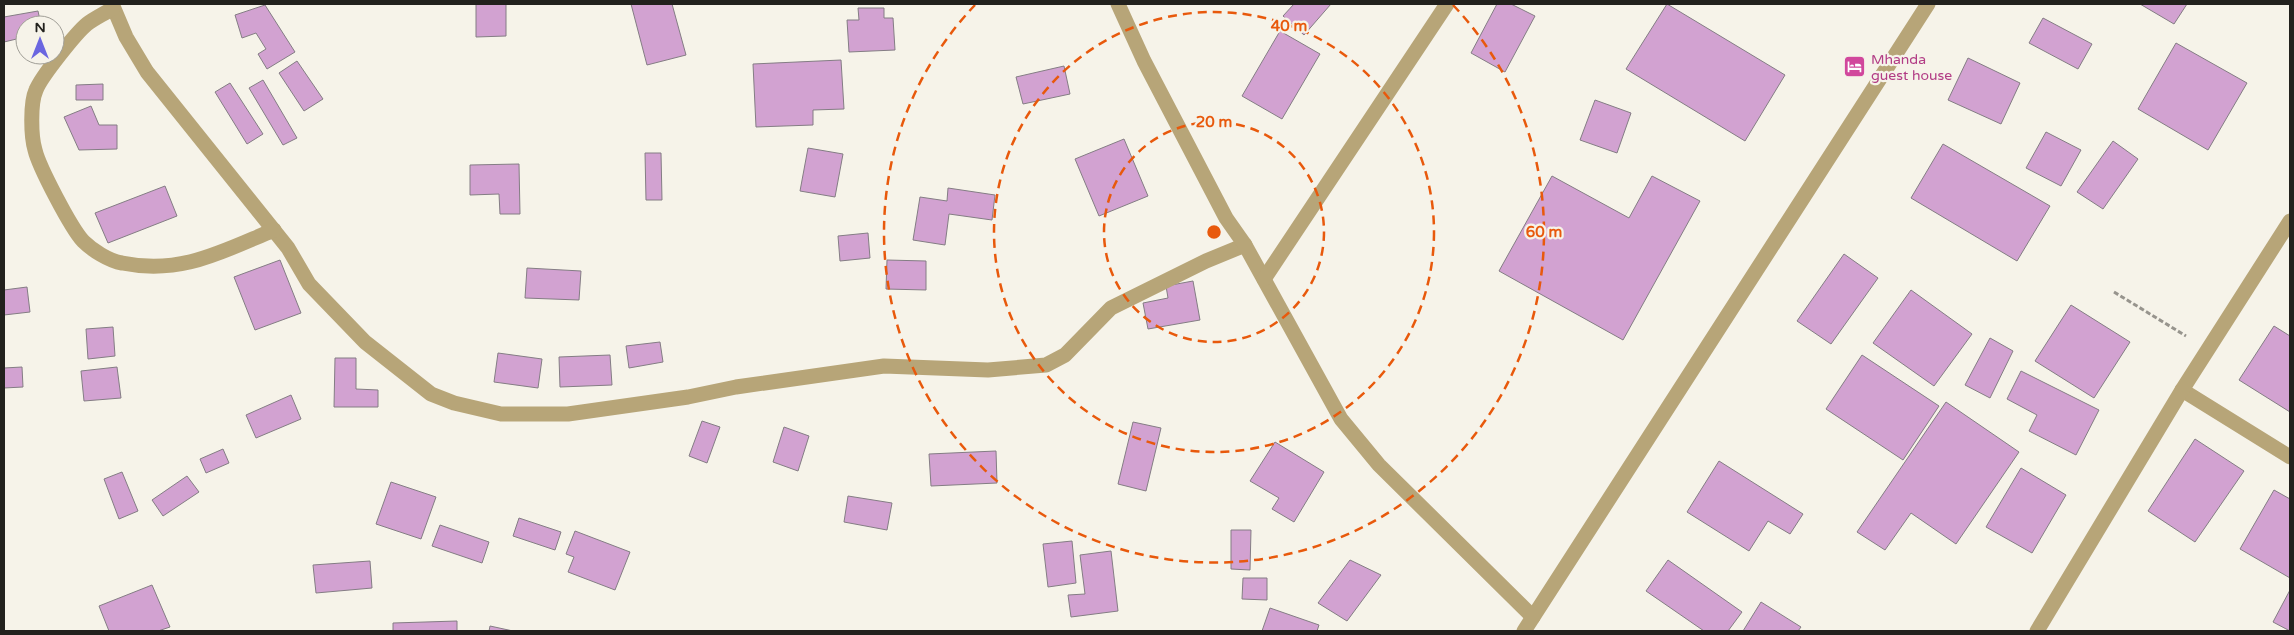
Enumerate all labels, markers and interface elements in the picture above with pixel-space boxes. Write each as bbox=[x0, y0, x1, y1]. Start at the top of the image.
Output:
north arrow bbox=[15, 15, 65, 65]
text: 40 m bbox=[1271, 17, 1307, 35]
text: N bbox=[34, 19, 46, 36]
place label: Mhanda guest house bbox=[1871, 51, 1952, 84]
hotel icon: Mhanda guest house bbox=[1843, 55, 1867, 79]
text: 20 m bbox=[1196, 113, 1232, 131]
centre of rings bbox=[1205, 223, 1223, 241]
text: 60 m bbox=[1526, 223, 1562, 241]

